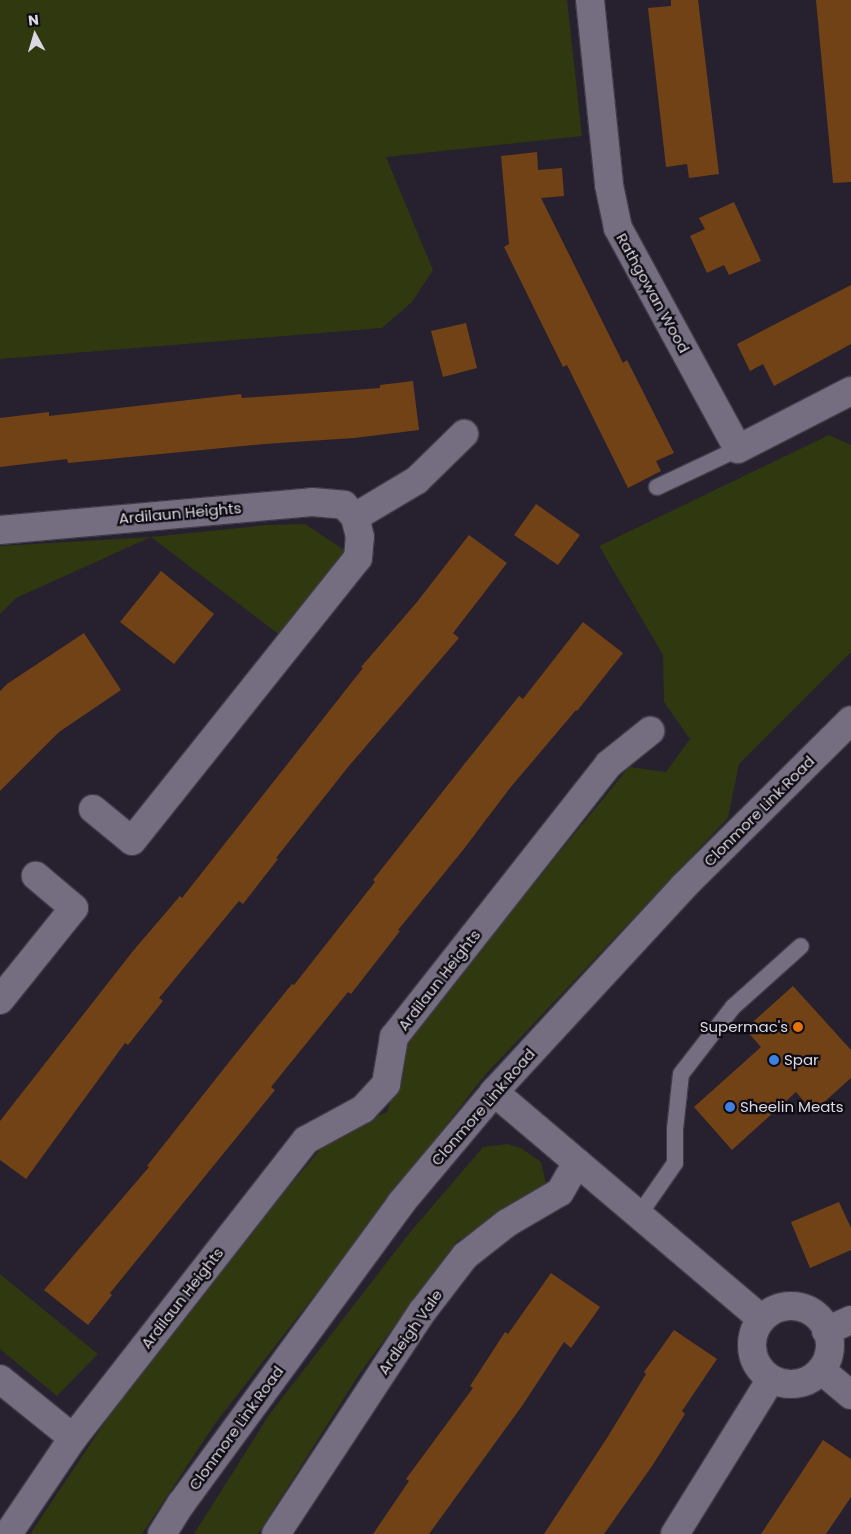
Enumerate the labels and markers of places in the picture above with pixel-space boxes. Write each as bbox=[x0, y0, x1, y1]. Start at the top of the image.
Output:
place label: Supermac's bbox=[700, 1018, 788, 1036]
marker: Supermac's bbox=[792, 1021, 804, 1033]
place label: Spar bbox=[784, 1051, 819, 1069]
marker: Spar bbox=[768, 1054, 780, 1066]
place label: Sheelin Meats bbox=[740, 1098, 844, 1116]
marker: Sheelin Meats bbox=[724, 1101, 736, 1113]

